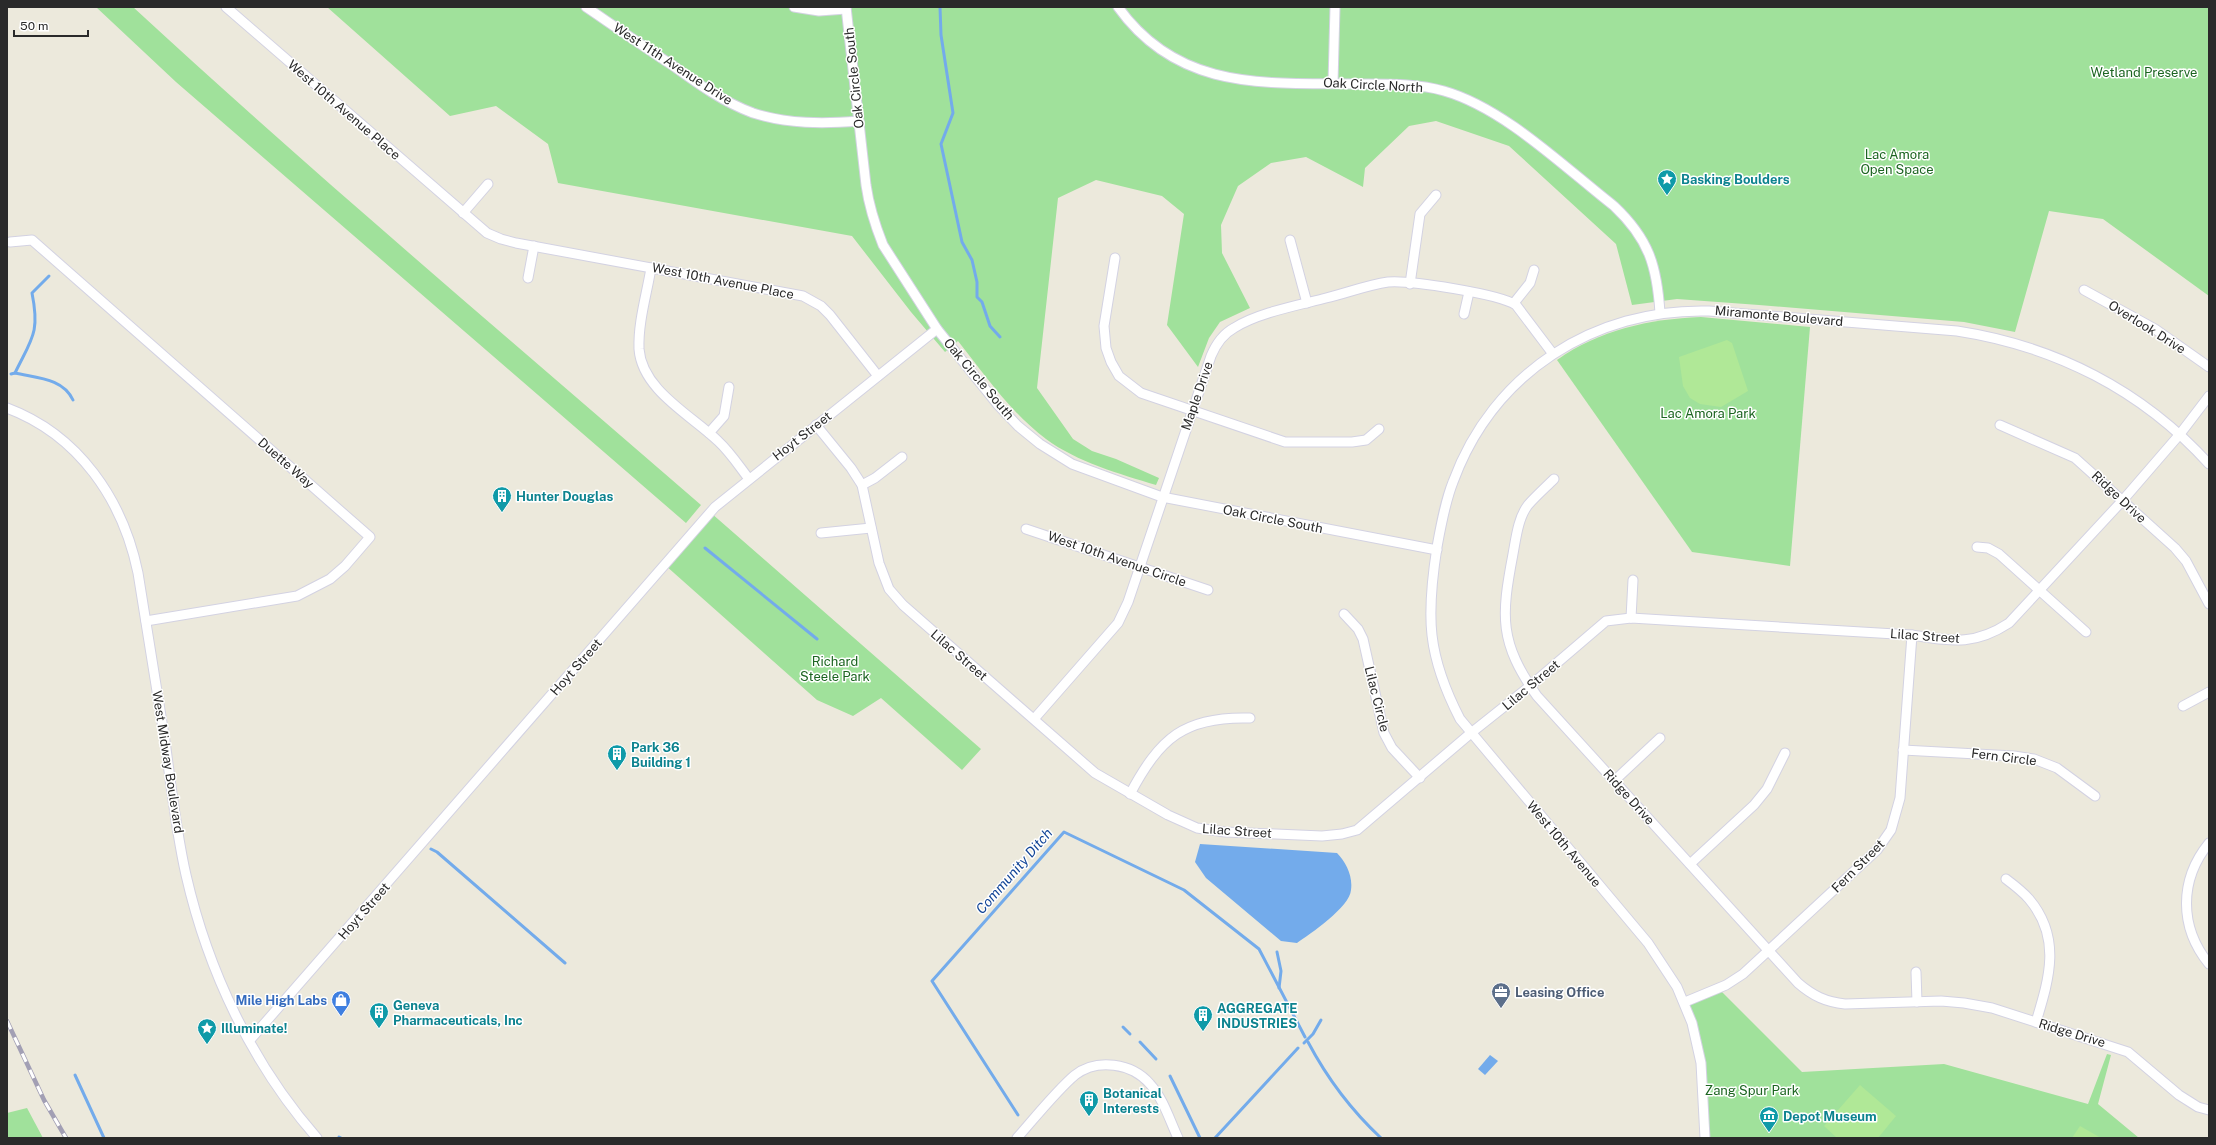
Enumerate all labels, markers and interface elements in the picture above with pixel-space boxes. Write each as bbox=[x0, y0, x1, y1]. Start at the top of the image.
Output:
scale bar bbox=[14, 12, 88, 38]
text: 50 m bbox=[20, 19, 48, 33]
street label: West 11th Avenue Drive bbox=[611, 20, 735, 108]
street label: Oak Circle South bbox=[841, 27, 867, 129]
street label: West 10th Avenue Place bbox=[285, 57, 403, 163]
park label: Wetland Preserve bbox=[2091, 65, 2197, 80]
street label: Oak Circle North bbox=[1323, 75, 1423, 95]
park label: Lac Amora Open Space bbox=[1860, 147, 1934, 177]
place icon: Basking Boulders bbox=[1656, 168, 1678, 196]
place label: Basking Boulders bbox=[1681, 172, 1790, 187]
street label: West 10th Avenue Place bbox=[651, 260, 795, 302]
street label: Overlook Drive bbox=[2106, 297, 2188, 357]
street label: Miramonte Boulevard bbox=[1714, 303, 1844, 329]
street label: Oak Circle South bbox=[941, 335, 1017, 423]
street label: Maple Drive bbox=[1178, 360, 1216, 432]
park label: Lac Amora Park bbox=[1660, 406, 1756, 421]
street label: Hoyt Street bbox=[770, 408, 834, 464]
street label: Duette Way bbox=[255, 435, 317, 491]
street label: Ridge Drive bbox=[2089, 468, 2149, 526]
building icon: Hunter Douglas bbox=[491, 485, 513, 513]
place label: Hunter Douglas bbox=[516, 489, 613, 504]
street label: Oak Circle South bbox=[1222, 502, 1324, 536]
street label: West 10th Avenue Circle bbox=[1046, 528, 1188, 590]
street label: Lilac Street bbox=[928, 626, 990, 684]
street label: Lilac Street bbox=[1890, 626, 1960, 646]
street label: Hoyt Street bbox=[547, 636, 605, 698]
park label: Richard Steele Park bbox=[800, 654, 870, 684]
street label: Lilac Street bbox=[1499, 657, 1563, 713]
street label: Lilac Circle bbox=[1362, 665, 1392, 733]
street label: West Midway Boulevard bbox=[149, 690, 187, 834]
place label: Park 36 Building 1 bbox=[631, 740, 691, 770]
building icon: Park 36 Building 1 bbox=[606, 743, 628, 771]
street label: Fern Circle bbox=[1970, 746, 2038, 768]
street label: Ridge Drive bbox=[1600, 766, 1658, 828]
street label: West 10th Avenue bbox=[1524, 798, 1604, 890]
street label: Lilac Street bbox=[1202, 821, 1272, 841]
water label: Community Ditch bbox=[972, 825, 1056, 917]
street label: Fern Street bbox=[1828, 836, 1888, 896]
street label: Hoyt Street bbox=[335, 880, 393, 942]
office icon: Leasing Office bbox=[1490, 981, 1512, 1009]
place label: Leasing Office bbox=[1515, 985, 1604, 1000]
shop icon: Mile High Labs bbox=[330, 989, 352, 1017]
place label: Mile High Labs bbox=[236, 993, 327, 1008]
place label: Geneva Pharmaceuticals, Inc bbox=[393, 998, 523, 1028]
building icon: Geneva Pharmaceuticals, Inc bbox=[368, 1001, 390, 1029]
place label: AGGREGATE INDUSTRIES bbox=[1217, 1001, 1298, 1031]
building icon: AGGREGATE INDUSTRIES bbox=[1192, 1004, 1214, 1032]
street label: Ridge Drive bbox=[2037, 1016, 2107, 1050]
place icon: Illuminate! bbox=[196, 1017, 218, 1045]
place label: Illuminate! bbox=[221, 1021, 287, 1036]
park label: Zang Spur Park bbox=[1705, 1083, 1799, 1098]
place label: Botanical Interests bbox=[1103, 1086, 1162, 1116]
building icon: Botanical Interests bbox=[1078, 1089, 1100, 1117]
museum icon: Depot Museum bbox=[1758, 1105, 1780, 1133]
place label: Depot Museum bbox=[1783, 1109, 1877, 1124]

